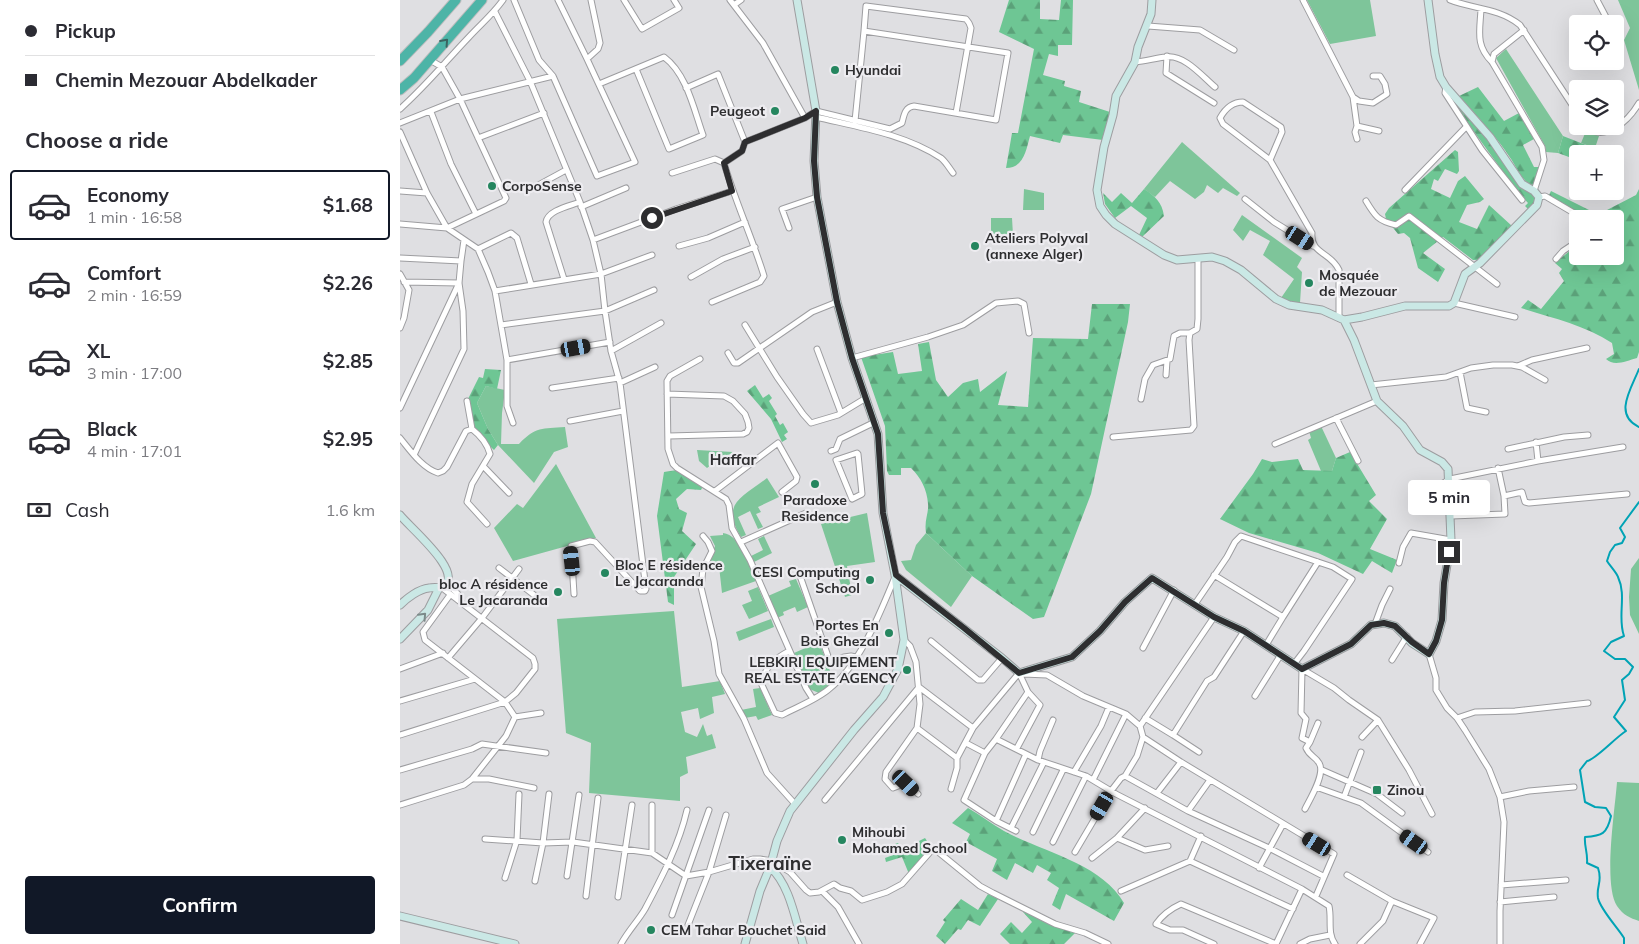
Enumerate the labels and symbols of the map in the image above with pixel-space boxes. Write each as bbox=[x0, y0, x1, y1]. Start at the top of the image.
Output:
one-way arrow bbox=[440, 39, 449, 48]
place label: Hyundai bbox=[845, 61, 901, 79]
marker: Hyundai bbox=[829, 64, 841, 76]
place label: Peugeot bbox=[710, 102, 766, 120]
marker: Peugeot bbox=[769, 105, 781, 117]
place label: CorpoSense bbox=[502, 177, 582, 195]
marker: CorpoSense bbox=[486, 180, 498, 192]
route start bbox=[641, 207, 663, 229]
car bbox=[1283, 224, 1316, 252]
place label: Ateliers Polyval (annexe Alger) bbox=[985, 229, 1088, 263]
marker: Ateliers Polyval (annexe Alger) bbox=[969, 240, 981, 252]
place label: Mosquée de Mezouar bbox=[1319, 266, 1397, 300]
marker: Mosquée de Mezouar bbox=[1303, 277, 1315, 289]
car bbox=[559, 338, 592, 358]
district label: Haffar bbox=[710, 450, 756, 469]
marker: Paradoxe Residence bbox=[809, 478, 821, 490]
callout: 5 min bbox=[1408, 480, 1490, 514]
place label: Paradoxe Residence bbox=[781, 491, 849, 525]
route end bbox=[1438, 541, 1460, 563]
car bbox=[562, 545, 581, 577]
place label: Bloc E résidence Le Jacaranda bbox=[615, 556, 723, 590]
place label: CESI Computing School bbox=[752, 563, 860, 597]
marker: Bloc E résidence Le Jacaranda bbox=[599, 567, 611, 579]
marker: CESI Computing School bbox=[864, 574, 876, 586]
place label: bloc A résidence Le Jacaranda bbox=[439, 575, 548, 609]
marker: bloc A résidence Le Jacaranda bbox=[552, 586, 564, 598]
one-way arrow bbox=[417, 612, 426, 621]
place label: Portes En Bois Ghezal bbox=[801, 616, 879, 650]
marker: Portes En Bois Ghezal bbox=[883, 627, 895, 639]
place label: LEBKIRI EQUIPEMENT REAL ESTATE AGENCY bbox=[744, 653, 898, 687]
marker: LEBKIRI EQUIPEMENT REAL ESTATE AGENCY bbox=[901, 664, 913, 676]
car bbox=[890, 767, 922, 799]
place label: Zinou bbox=[1387, 781, 1424, 799]
marker: Zinou bbox=[1371, 784, 1383, 796]
car bbox=[1088, 789, 1115, 823]
place label: Mihoubi Mohamed School bbox=[852, 823, 967, 857]
car bbox=[1397, 827, 1430, 857]
car bbox=[1300, 830, 1333, 858]
marker: Mihoubi Mohamed School bbox=[836, 834, 848, 846]
district label: Tixeraïne bbox=[728, 851, 812, 875]
place label: CEM Tahar Bouchet Said bbox=[661, 921, 826, 939]
marker: CEM Tahar Bouchet Said bbox=[645, 924, 657, 936]

